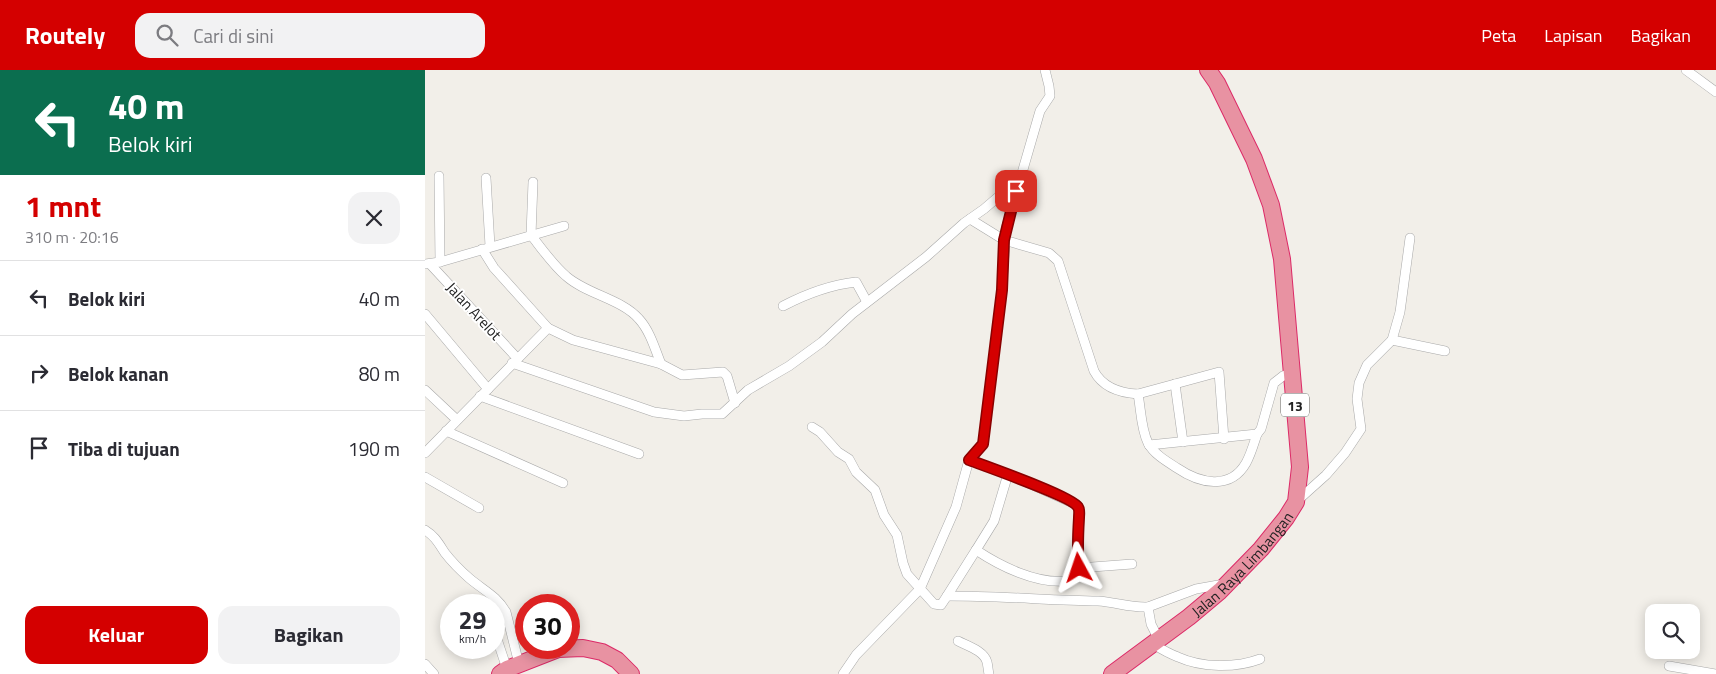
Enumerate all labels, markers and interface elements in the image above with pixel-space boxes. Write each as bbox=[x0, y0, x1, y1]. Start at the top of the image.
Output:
search box bbox=[135, 13, 485, 58]
text: Routely bbox=[25, 17, 105, 53]
icon: search bbox=[153, 21, 181, 49]
text: Cari di sini bbox=[193, 21, 274, 50]
text: Peta bbox=[1481, 22, 1516, 49]
text: Lapisan bbox=[1544, 22, 1602, 49]
text: Bagikan bbox=[1630, 22, 1691, 49]
text: 40 m bbox=[108, 79, 184, 133]
icon: left bbox=[25, 90, 90, 155]
text: Belok kiri bbox=[108, 127, 193, 161]
pin bbox=[995, 170, 1037, 212]
icon: arrive bbox=[1002, 177, 1030, 205]
text: 1 mnt bbox=[25, 183, 101, 229]
button: close bbox=[348, 192, 400, 244]
text: 310 m · 20:16 bbox=[25, 225, 119, 249]
street label: Jalan Arelot bbox=[441, 277, 508, 346]
icon: left bbox=[25, 284, 53, 312]
text: Belok kiri bbox=[68, 284, 145, 313]
text: 40 m bbox=[359, 284, 400, 313]
icon: right bbox=[25, 359, 53, 387]
text: Belok kanan bbox=[68, 359, 169, 388]
text: 80 m bbox=[359, 359, 400, 388]
road number: 13 bbox=[1281, 394, 1309, 416]
icon: arrive bbox=[25, 434, 53, 462]
text: Tiba di tujuan bbox=[68, 434, 180, 463]
text: 190 m bbox=[348, 434, 400, 463]
street label: Jalan Raya Limbangan bbox=[1186, 507, 1299, 622]
position arrow bbox=[1052, 541, 1104, 593]
speed limit sign: 30 bbox=[515, 594, 580, 659]
text: 29 bbox=[458, 601, 487, 639]
map controls bbox=[1645, 604, 1700, 659]
button: search bbox=[1645, 604, 1700, 659]
button: Keluar bbox=[25, 606, 208, 664]
button: Bagikan bbox=[218, 606, 400, 664]
text: km/h bbox=[459, 629, 486, 648]

